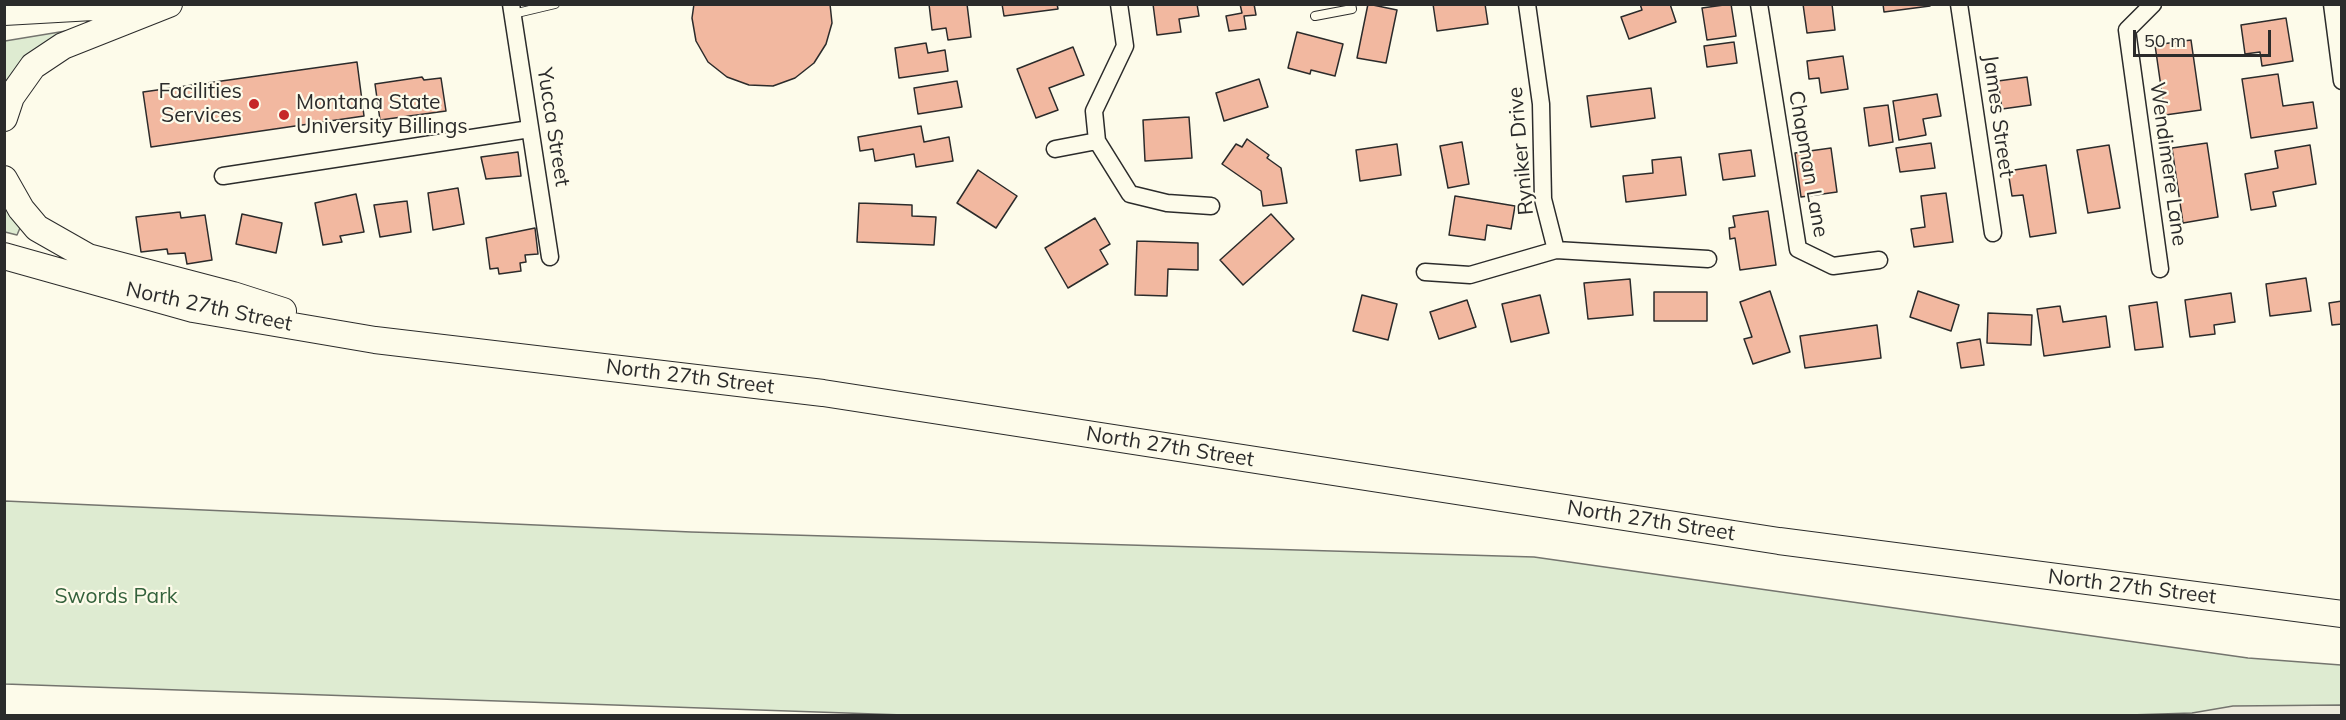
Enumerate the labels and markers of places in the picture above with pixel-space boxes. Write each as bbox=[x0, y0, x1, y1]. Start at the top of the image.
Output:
place label: Facilities Services bbox=[158, 79, 242, 129]
place label: Montana State University Billings bbox=[296, 90, 468, 140]
marker: Facilities Services bbox=[247, 97, 261, 111]
marker: Montana State University Billings bbox=[277, 108, 291, 122]

